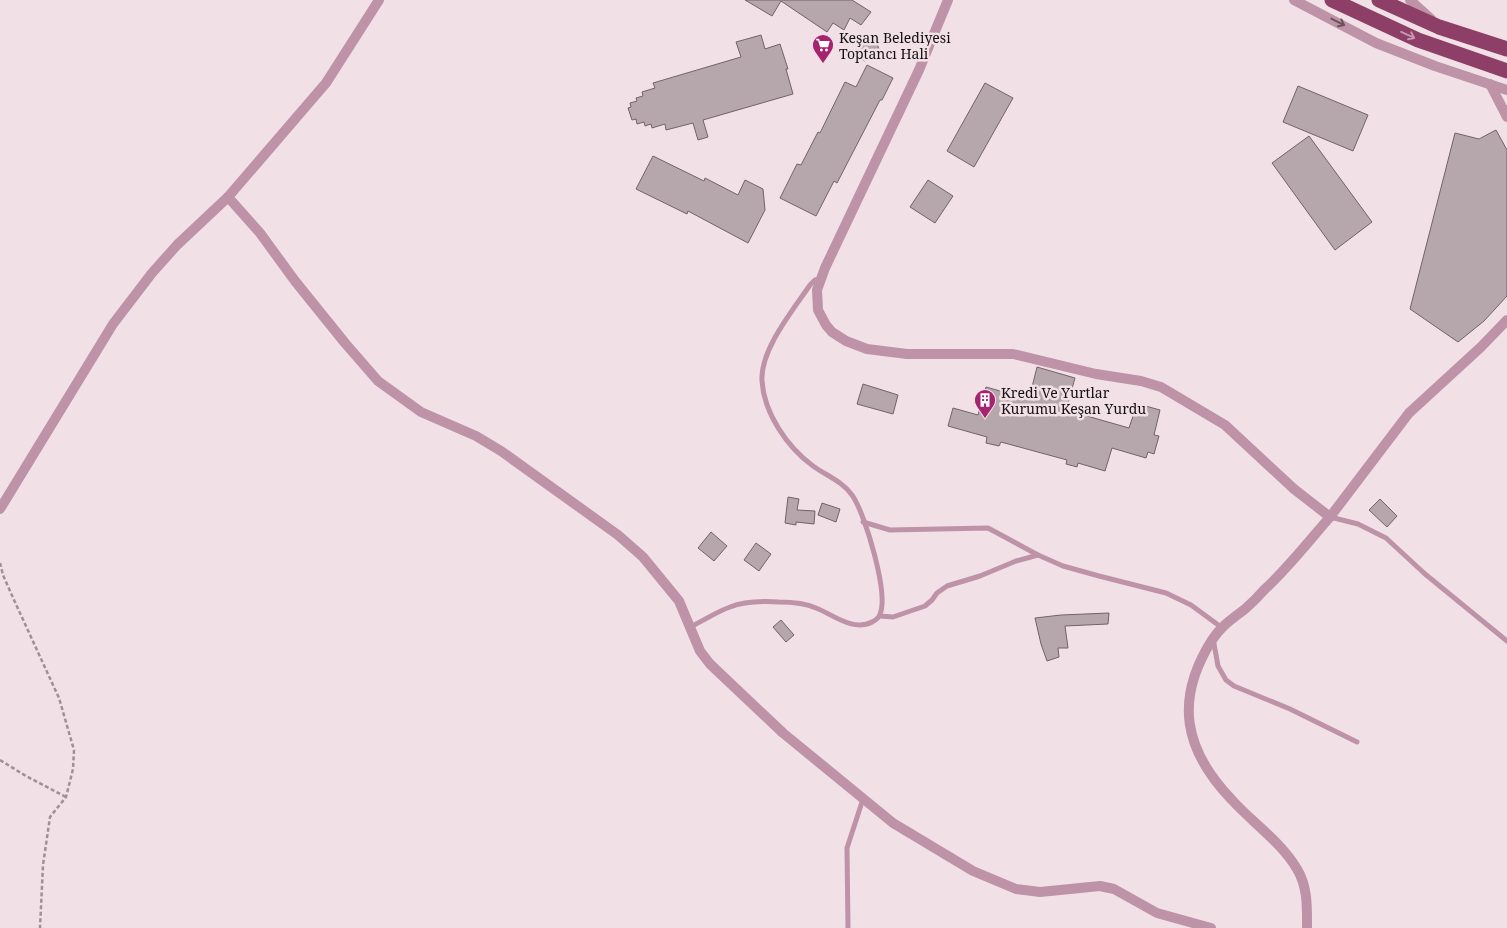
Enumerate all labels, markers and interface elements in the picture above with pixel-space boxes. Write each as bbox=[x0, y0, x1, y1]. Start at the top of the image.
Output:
one-way arrow bbox=[1330, 18, 1344, 28]
place label: Keşan Belediyesi Toptancı Hali bbox=[839, 28, 951, 63]
one-way arrow bbox=[1400, 31, 1415, 40]
supermarket icon: Keşan Belediyesi Toptancı Hali bbox=[811, 33, 835, 64]
place label: Kredi Ve Yurtlar Kurumu Keşan Yurdu bbox=[1001, 383, 1146, 418]
building icon: Kredi Ve Yurtlar Kurumu Keşan Yurdu bbox=[973, 388, 997, 419]

